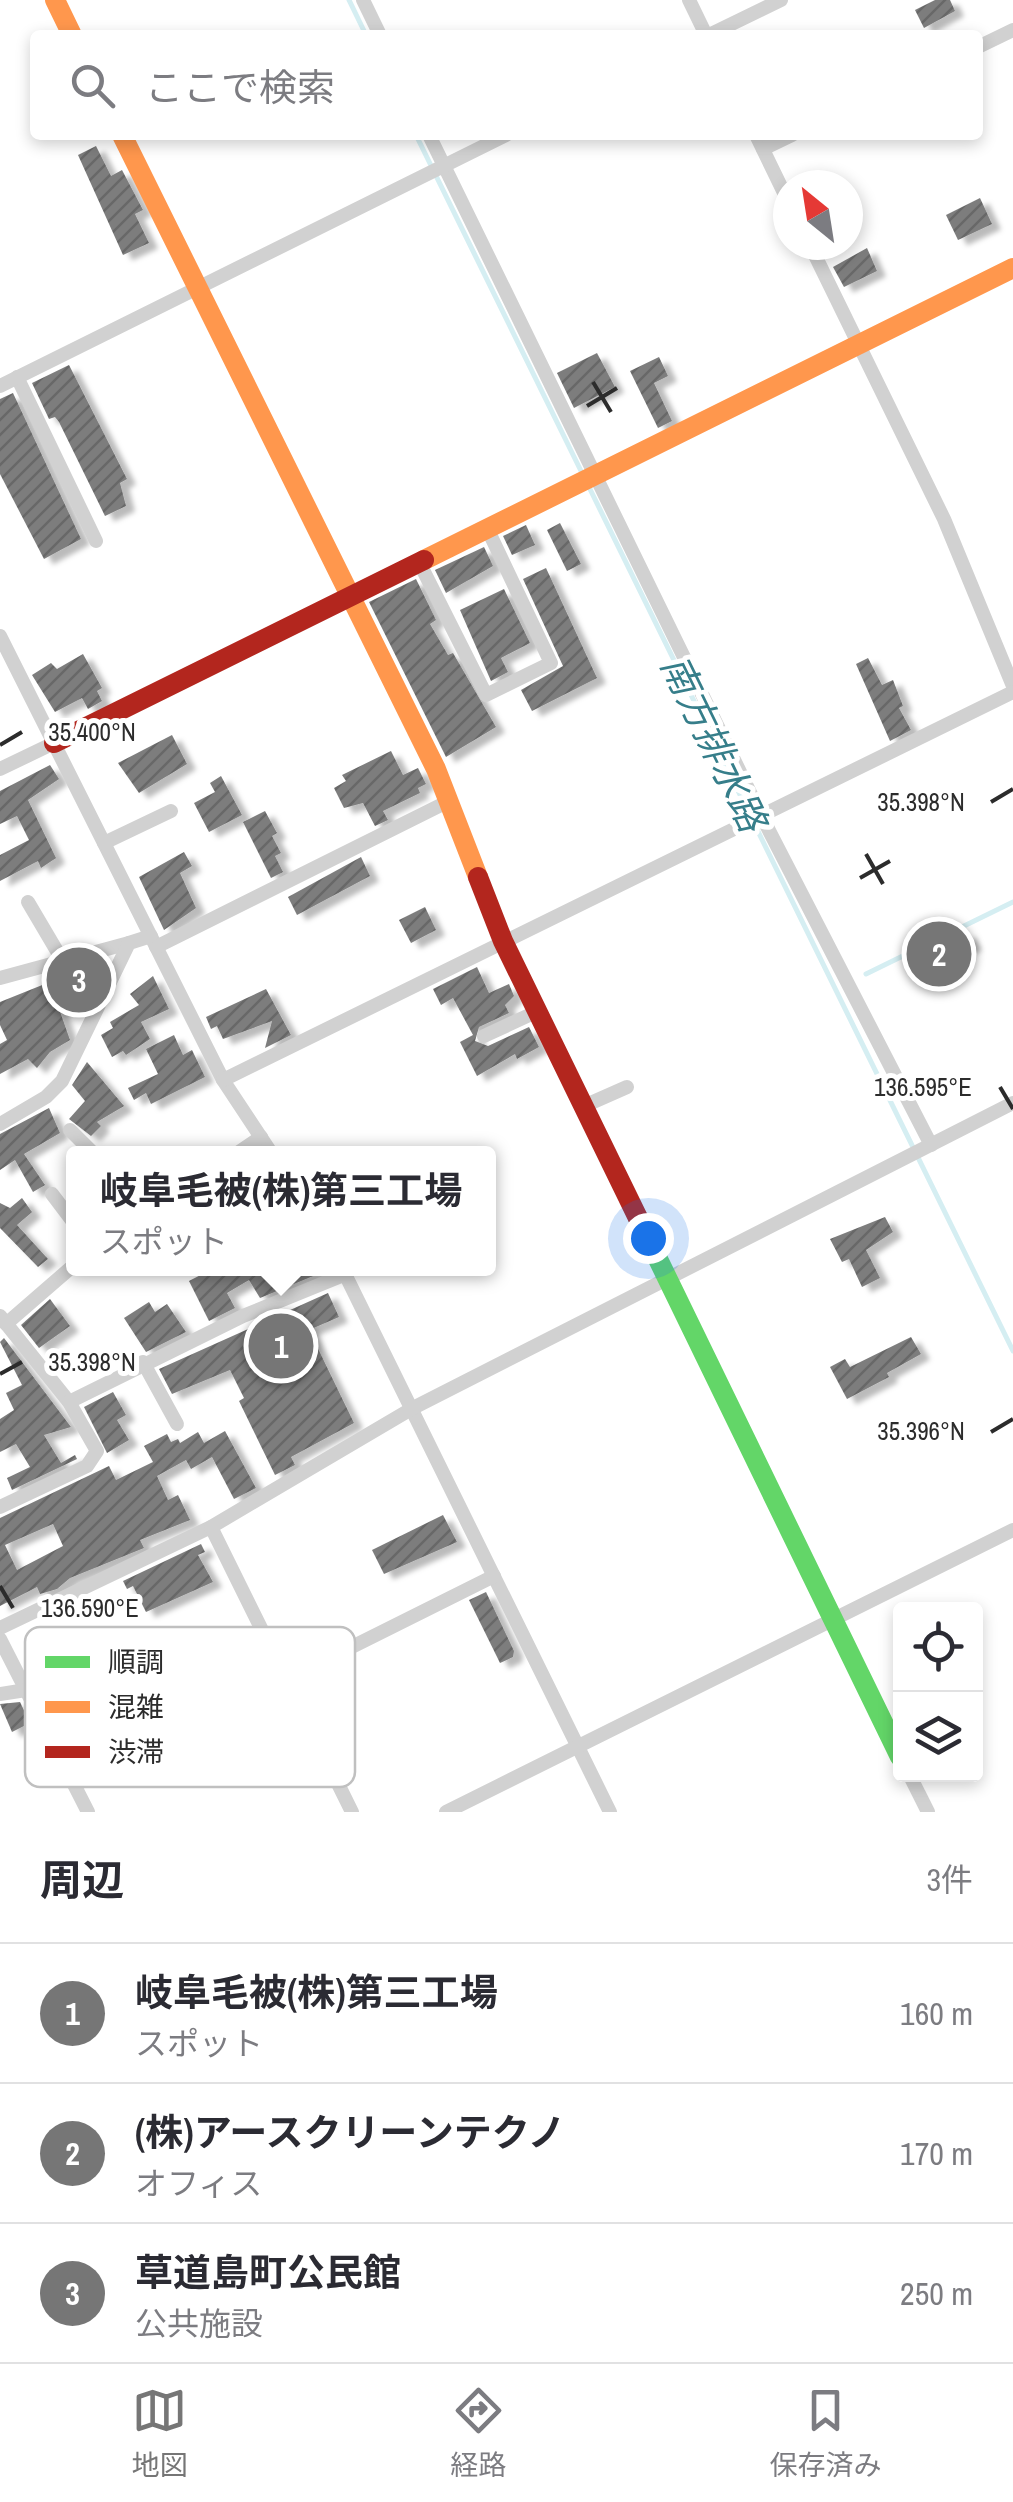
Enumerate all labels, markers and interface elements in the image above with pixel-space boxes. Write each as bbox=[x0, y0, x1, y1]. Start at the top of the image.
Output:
search box bbox=[30, 30, 983, 140]
icon: search bbox=[65, 58, 120, 113]
text: ここで検索 bbox=[145, 62, 335, 113]
north arrow bbox=[773, 170, 863, 260]
water label: 南方排水路 bbox=[649, 646, 780, 842]
text: 35.400°N bbox=[48, 715, 136, 749]
text: 35.398°N bbox=[877, 785, 965, 819]
pin: 2 bbox=[906, 916, 972, 992]
pin: 3 bbox=[46, 942, 112, 1018]
text: 136.595°E bbox=[874, 1070, 972, 1104]
popup bbox=[66, 1146, 496, 1276]
text: 岐阜毛被(株)第三工場 bbox=[100, 1165, 462, 1216]
your location bbox=[623, 1213, 674, 1264]
text: スポット bbox=[100, 1220, 228, 1263]
pin: 1 bbox=[248, 1308, 314, 1384]
text: 35.398°N bbox=[48, 1345, 136, 1379]
text: 35.396°N bbox=[877, 1414, 965, 1448]
text: 136.590°E bbox=[41, 1591, 139, 1625]
map controls bbox=[893, 1602, 983, 1782]
button: locate bbox=[893, 1602, 983, 1692]
legend bbox=[25, 1627, 355, 1787]
text: 順調 bbox=[108, 1643, 164, 1681]
text: 混雑 bbox=[108, 1688, 164, 1726]
button: layers bbox=[893, 1692, 983, 1782]
text: 渋滞 bbox=[108, 1733, 164, 1771]
text: 周辺 bbox=[40, 1852, 124, 1908]
text: 3件 bbox=[926, 1858, 973, 1901]
text: 岐阜毛被(株)第三工場 bbox=[135, 1967, 498, 2018]
text: 1 bbox=[65, 1992, 80, 2035]
text: 160 m bbox=[900, 1992, 973, 2035]
text: スポット bbox=[135, 2022, 263, 2065]
text: (株)アースクリーンテクノ bbox=[135, 2107, 565, 2158]
text: 2 bbox=[65, 2132, 80, 2175]
text: 170 m bbox=[900, 2132, 973, 2175]
text: オフィス bbox=[135, 2162, 262, 2205]
text: 草道島町公民館 bbox=[135, 2247, 401, 2298]
text: 3 bbox=[65, 2272, 80, 2315]
text: 250 m bbox=[900, 2272, 973, 2315]
text: 公共施設 bbox=[135, 2302, 263, 2345]
tab: 地図 bbox=[131, 2383, 188, 2484]
tab: 経路 bbox=[450, 2383, 507, 2484]
tab: 保存済み bbox=[769, 2383, 882, 2484]

